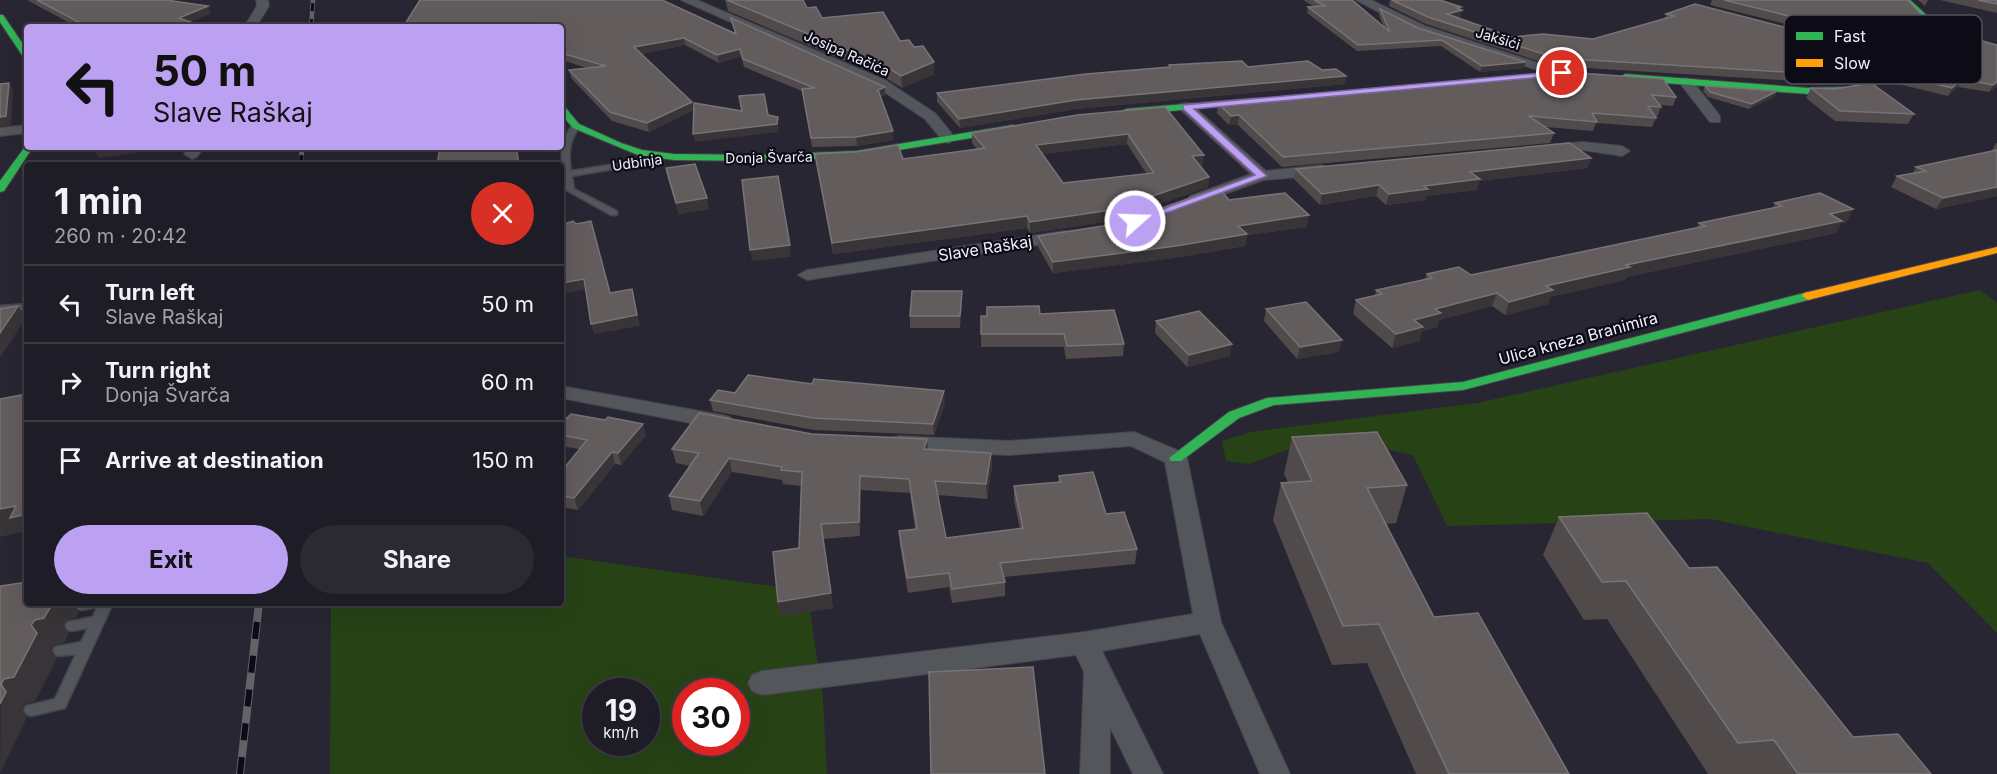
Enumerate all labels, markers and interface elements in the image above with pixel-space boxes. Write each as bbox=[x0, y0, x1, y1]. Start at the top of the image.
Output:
legend bbox=[1784, 15, 1982, 84]
street label: Jakšići bbox=[1474, 23, 1522, 53]
text: Fast bbox=[1834, 26, 1866, 46]
street label: Josipa Račića bbox=[802, 27, 892, 79]
text: 50 m bbox=[153, 45, 256, 96]
pin bbox=[1536, 47, 1587, 98]
icon: left bbox=[54, 48, 132, 126]
text: Slow bbox=[1834, 53, 1871, 73]
icon: arrive bbox=[1545, 56, 1578, 89]
text: Slave Raškaj bbox=[153, 96, 313, 129]
street label: Donja Švarča bbox=[725, 148, 813, 166]
street label: Udbinja bbox=[611, 150, 663, 174]
text: 1 min bbox=[54, 179, 143, 223]
button: close bbox=[471, 182, 534, 245]
position arrow bbox=[1103, 189, 1167, 253]
text: 260 m · 20:42 bbox=[54, 224, 187, 248]
street label: Slave Raškaj bbox=[937, 231, 1033, 265]
text: Turn left bbox=[105, 279, 195, 305]
icon: left bbox=[54, 288, 87, 321]
text: 50 m bbox=[481, 291, 534, 317]
text: Slave Raškaj bbox=[105, 305, 223, 329]
street label: Ulica kneza Branimira bbox=[1496, 307, 1660, 369]
text: Turn right bbox=[105, 357, 211, 383]
icon: right bbox=[54, 366, 87, 399]
text: 60 m bbox=[481, 369, 534, 395]
text: Donja Švarča bbox=[105, 383, 230, 407]
icon: arrive bbox=[54, 444, 87, 477]
text: Arrive at destination bbox=[105, 447, 324, 473]
text: 150 m bbox=[472, 447, 534, 473]
button: Exit bbox=[54, 525, 288, 594]
button: Share bbox=[300, 525, 534, 594]
speed limit sign: 30 bbox=[672, 678, 750, 756]
text: 19 bbox=[605, 692, 637, 728]
text: km/h bbox=[603, 723, 639, 742]

